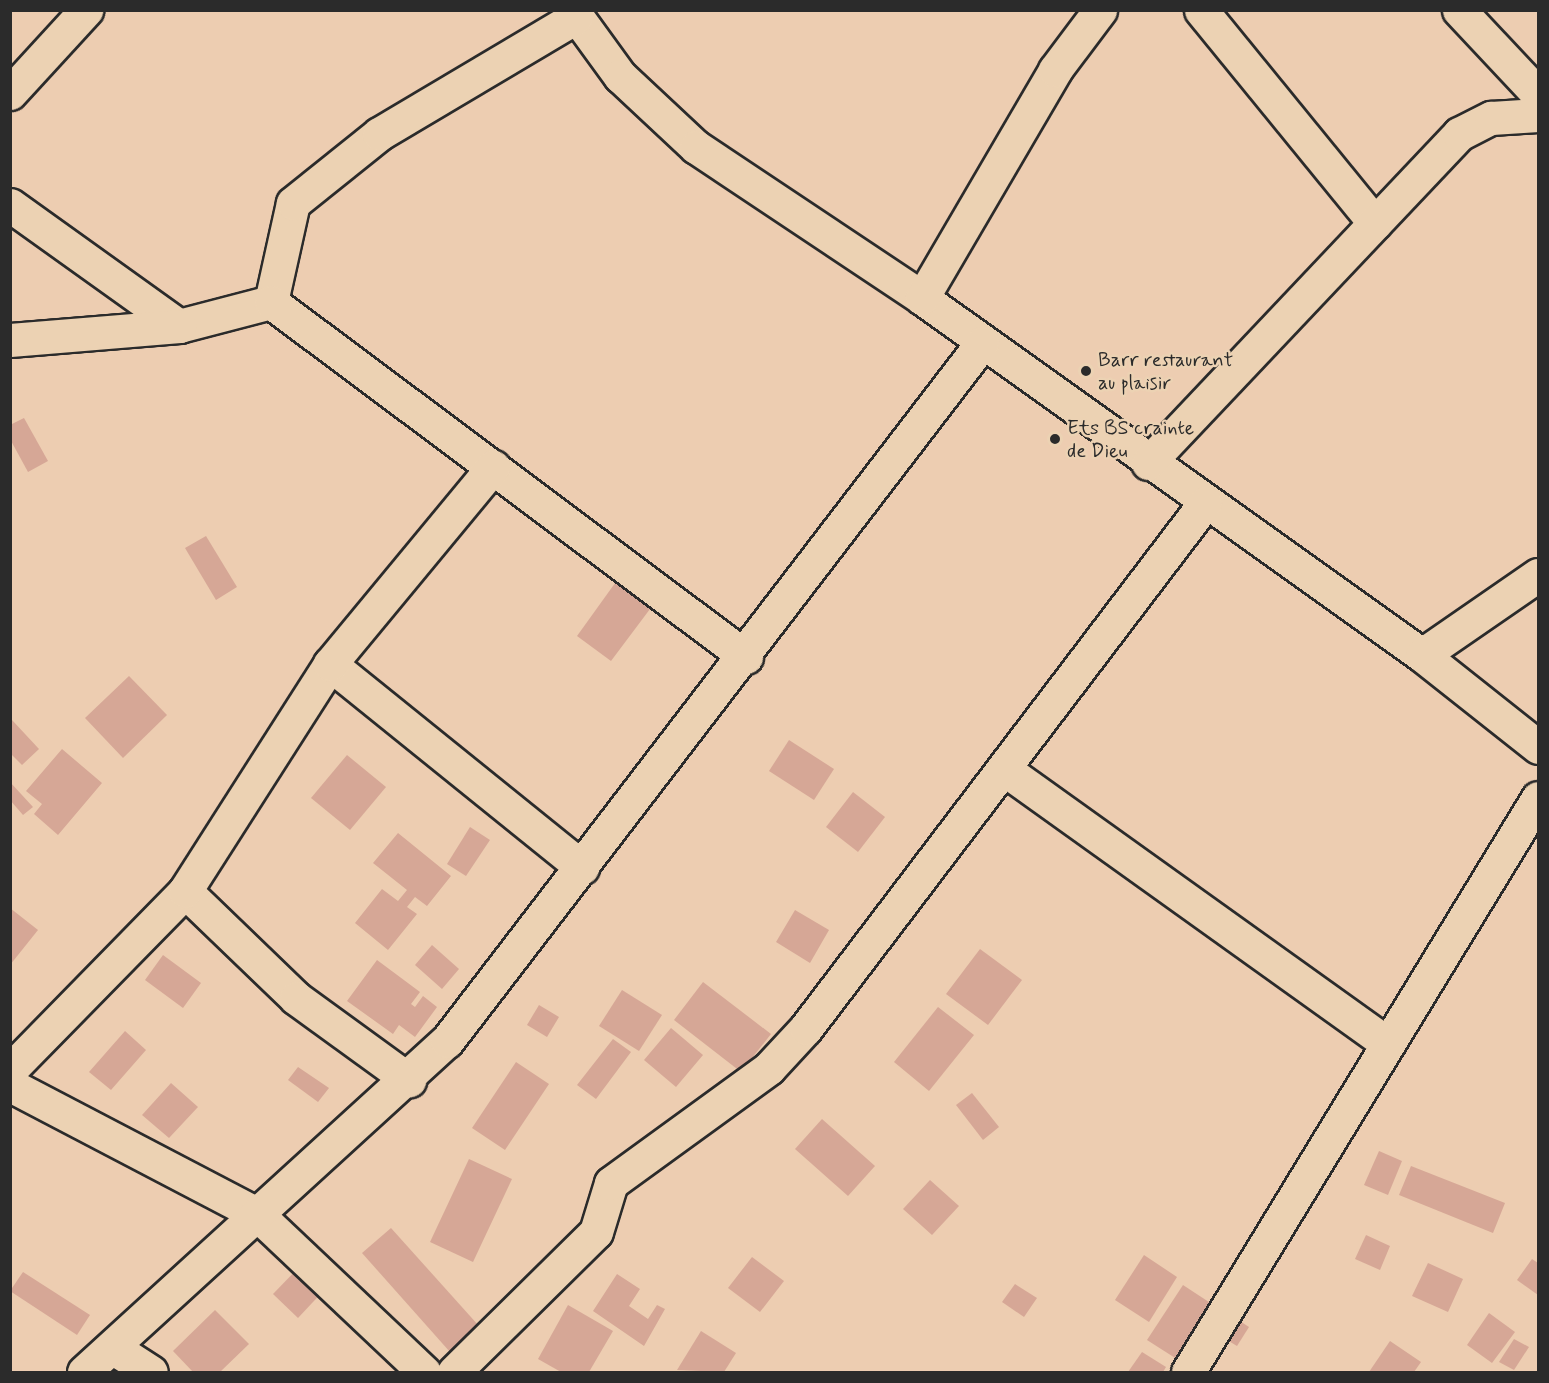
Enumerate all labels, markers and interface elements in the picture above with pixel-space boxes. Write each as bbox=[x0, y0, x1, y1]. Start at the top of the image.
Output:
place label: Barr restaurant au plaisir bbox=[1098, 348, 1233, 395]
marker: Barr restaurant au plaisir bbox=[1079, 364, 1093, 378]
place label: Ets BS crainte de Dieu bbox=[1067, 416, 1200, 463]
marker: Ets BS crainte de Dieu bbox=[1048, 432, 1062, 446]

